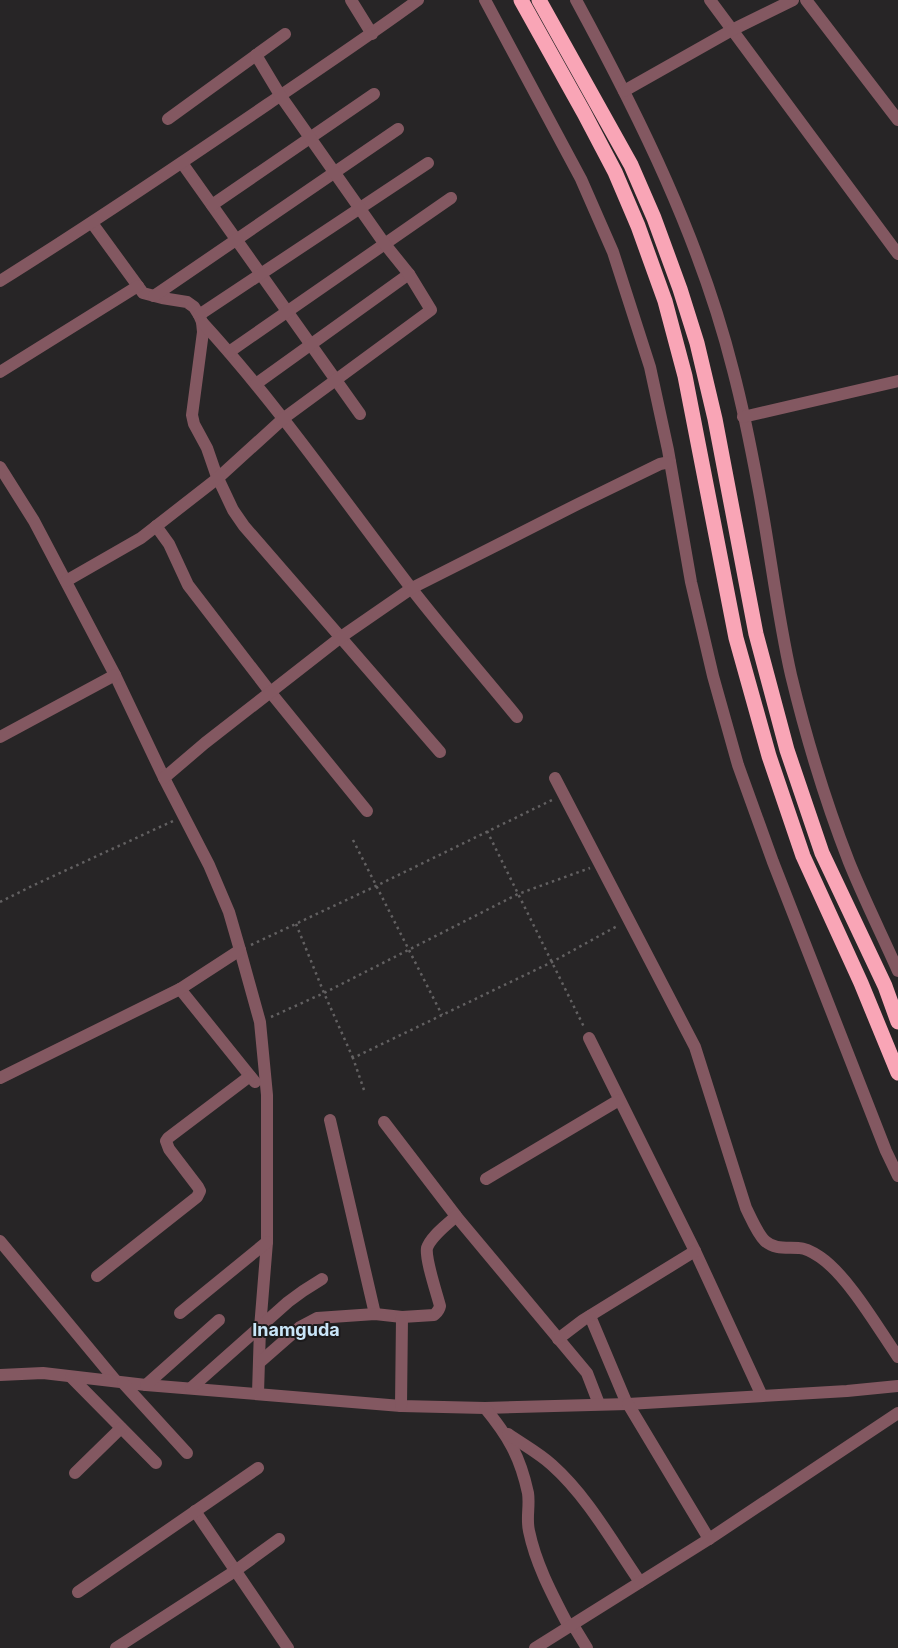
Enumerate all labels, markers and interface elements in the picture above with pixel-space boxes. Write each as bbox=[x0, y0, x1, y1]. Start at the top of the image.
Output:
district label: Inamguda bbox=[252, 1319, 340, 1340]

